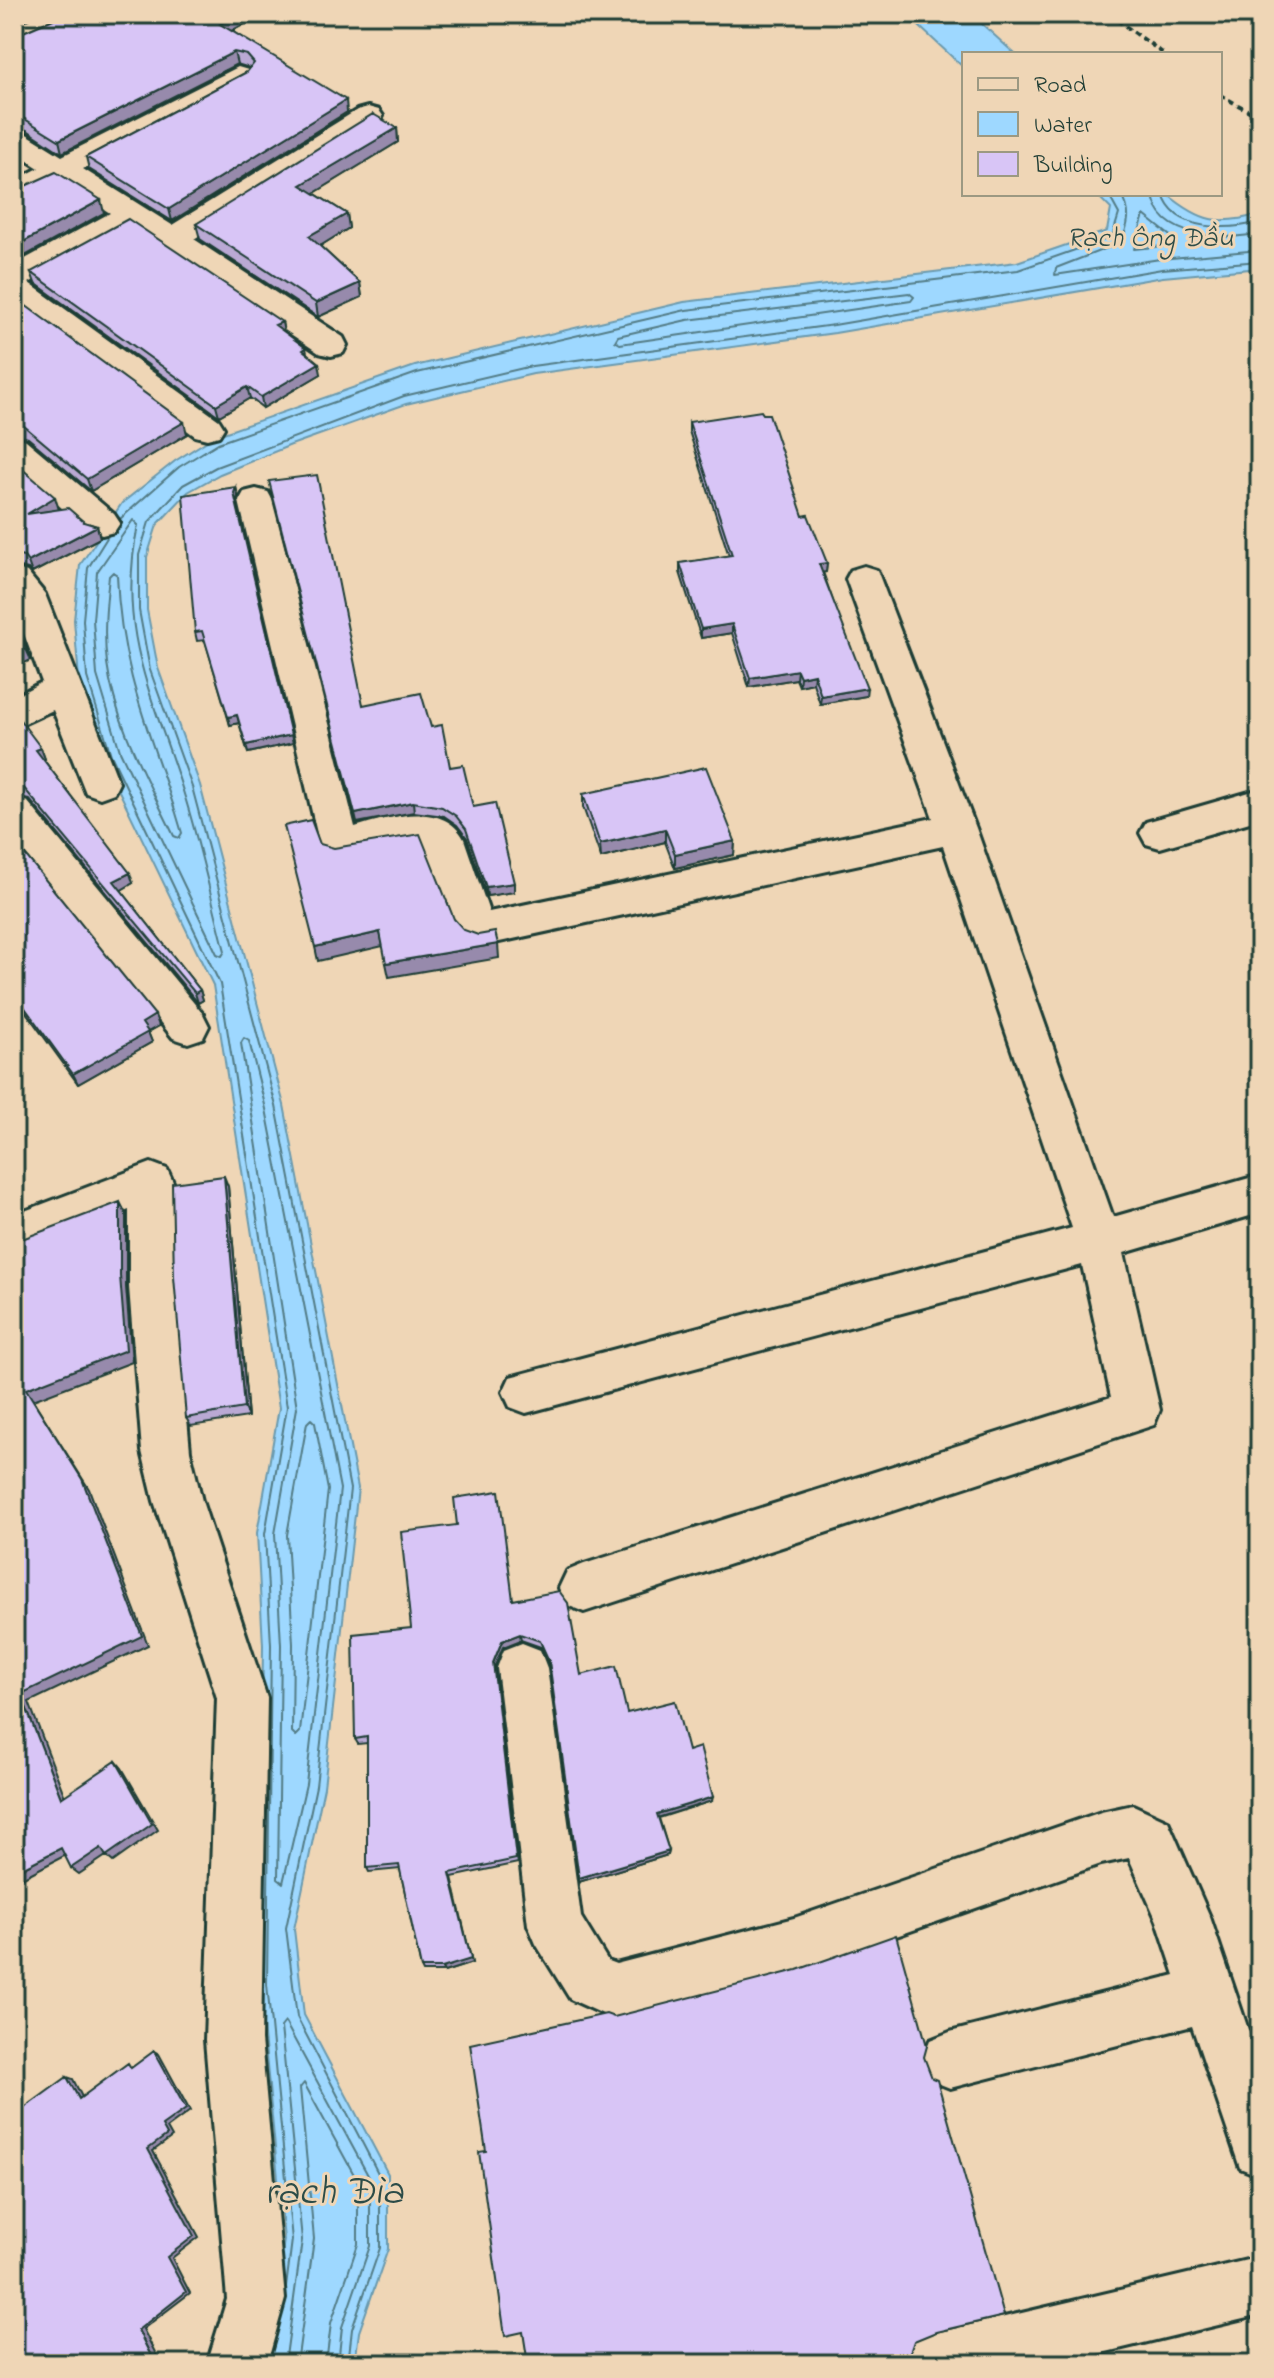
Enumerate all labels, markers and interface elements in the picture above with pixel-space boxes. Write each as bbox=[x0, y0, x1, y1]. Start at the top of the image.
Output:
legend bbox=[962, 52, 1222, 196]
text: Road bbox=[1034, 69, 1087, 104]
text: Water bbox=[1034, 109, 1092, 144]
text: Building bbox=[1033, 149, 1113, 184]
water label: Rạch Ông Đầu bbox=[1067, 219, 1233, 260]
water label: rạch Đìa bbox=[265, 2164, 404, 2223]

